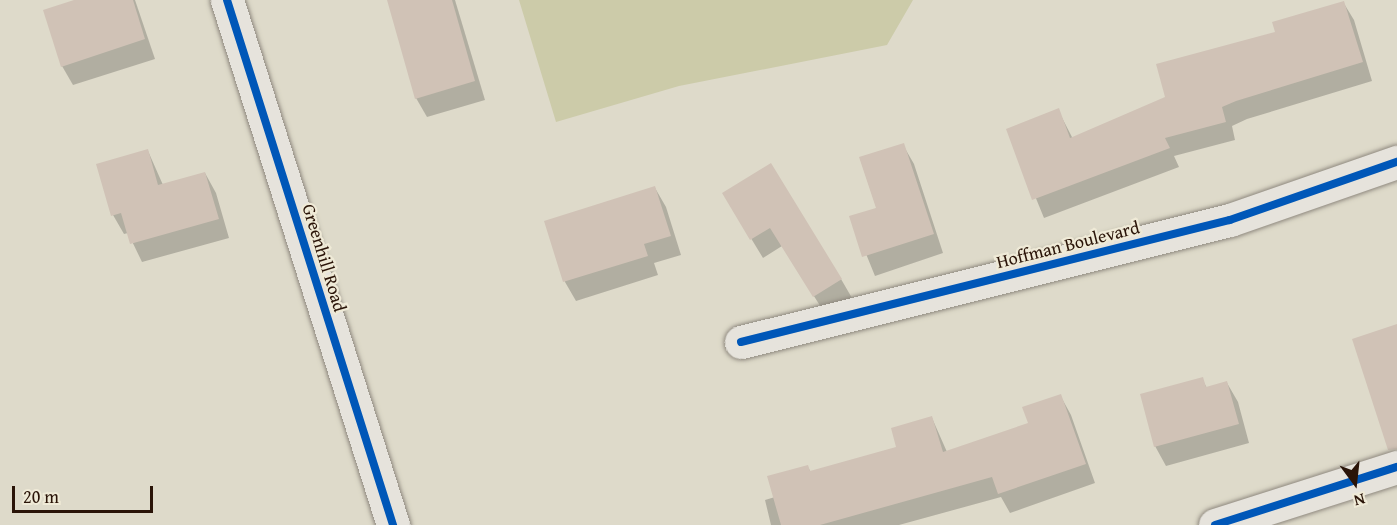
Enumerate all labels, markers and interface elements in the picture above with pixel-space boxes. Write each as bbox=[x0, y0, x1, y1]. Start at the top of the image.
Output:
street label: Greenhill Road bbox=[297, 201, 351, 315]
street label: Hoffman Boulevard bbox=[994, 217, 1142, 273]
north arrow bbox=[1325, 453, 1385, 513]
scale bar bbox=[15, 474, 156, 512]
text: 20 m bbox=[23, 483, 59, 510]
text: N bbox=[1351, 487, 1368, 513]

